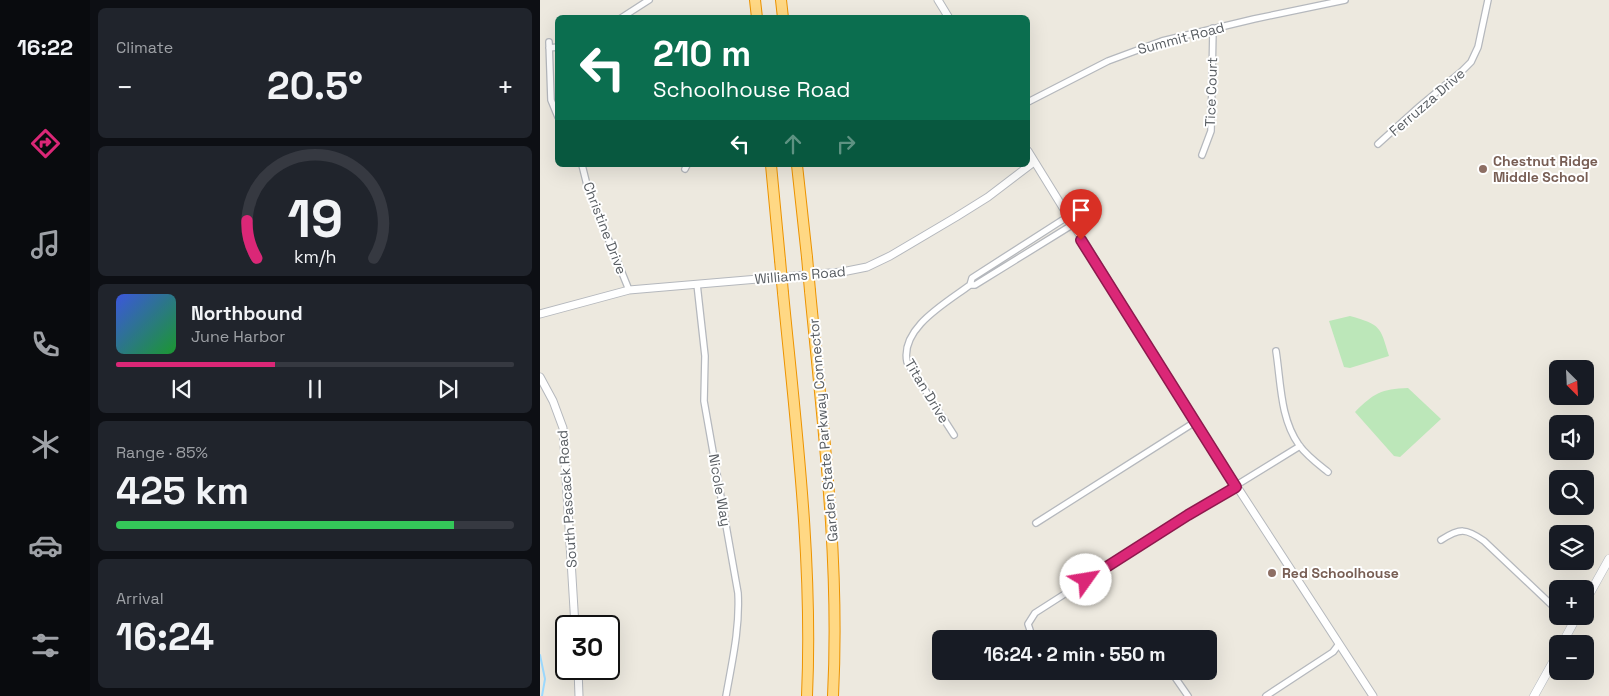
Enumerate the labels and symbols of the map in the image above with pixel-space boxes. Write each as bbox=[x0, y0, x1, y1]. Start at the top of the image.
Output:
street label: Summit Road bbox=[1136, 18, 1226, 58]
street label: Tice Court bbox=[1201, 57, 1221, 127]
street label: Ferruzza Drive bbox=[1385, 64, 1469, 140]
place label: Chestnut Ridge Middle School bbox=[1493, 152, 1598, 186]
marker: Chestnut Ridge Middle School bbox=[1477, 163, 1489, 175]
street label: Christine Drive bbox=[579, 179, 631, 277]
pin bbox=[1060, 189, 1102, 240]
street label: Williams Road bbox=[754, 262, 846, 288]
street label: Garden State Parkway Connector bbox=[804, 318, 842, 542]
street label: Titan Drive bbox=[901, 356, 953, 426]
north arrow bbox=[1549, 360, 1594, 405]
street label: South Pascack Road bbox=[553, 429, 581, 569]
street label: Nicole Way bbox=[705, 452, 735, 528]
position arrow bbox=[1059, 553, 1111, 605]
place label: Red Schoolhouse bbox=[1282, 564, 1399, 582]
marker: Red Schoolhouse bbox=[1266, 567, 1278, 579]
speed limit sign: 30 bbox=[555, 615, 620, 680]

